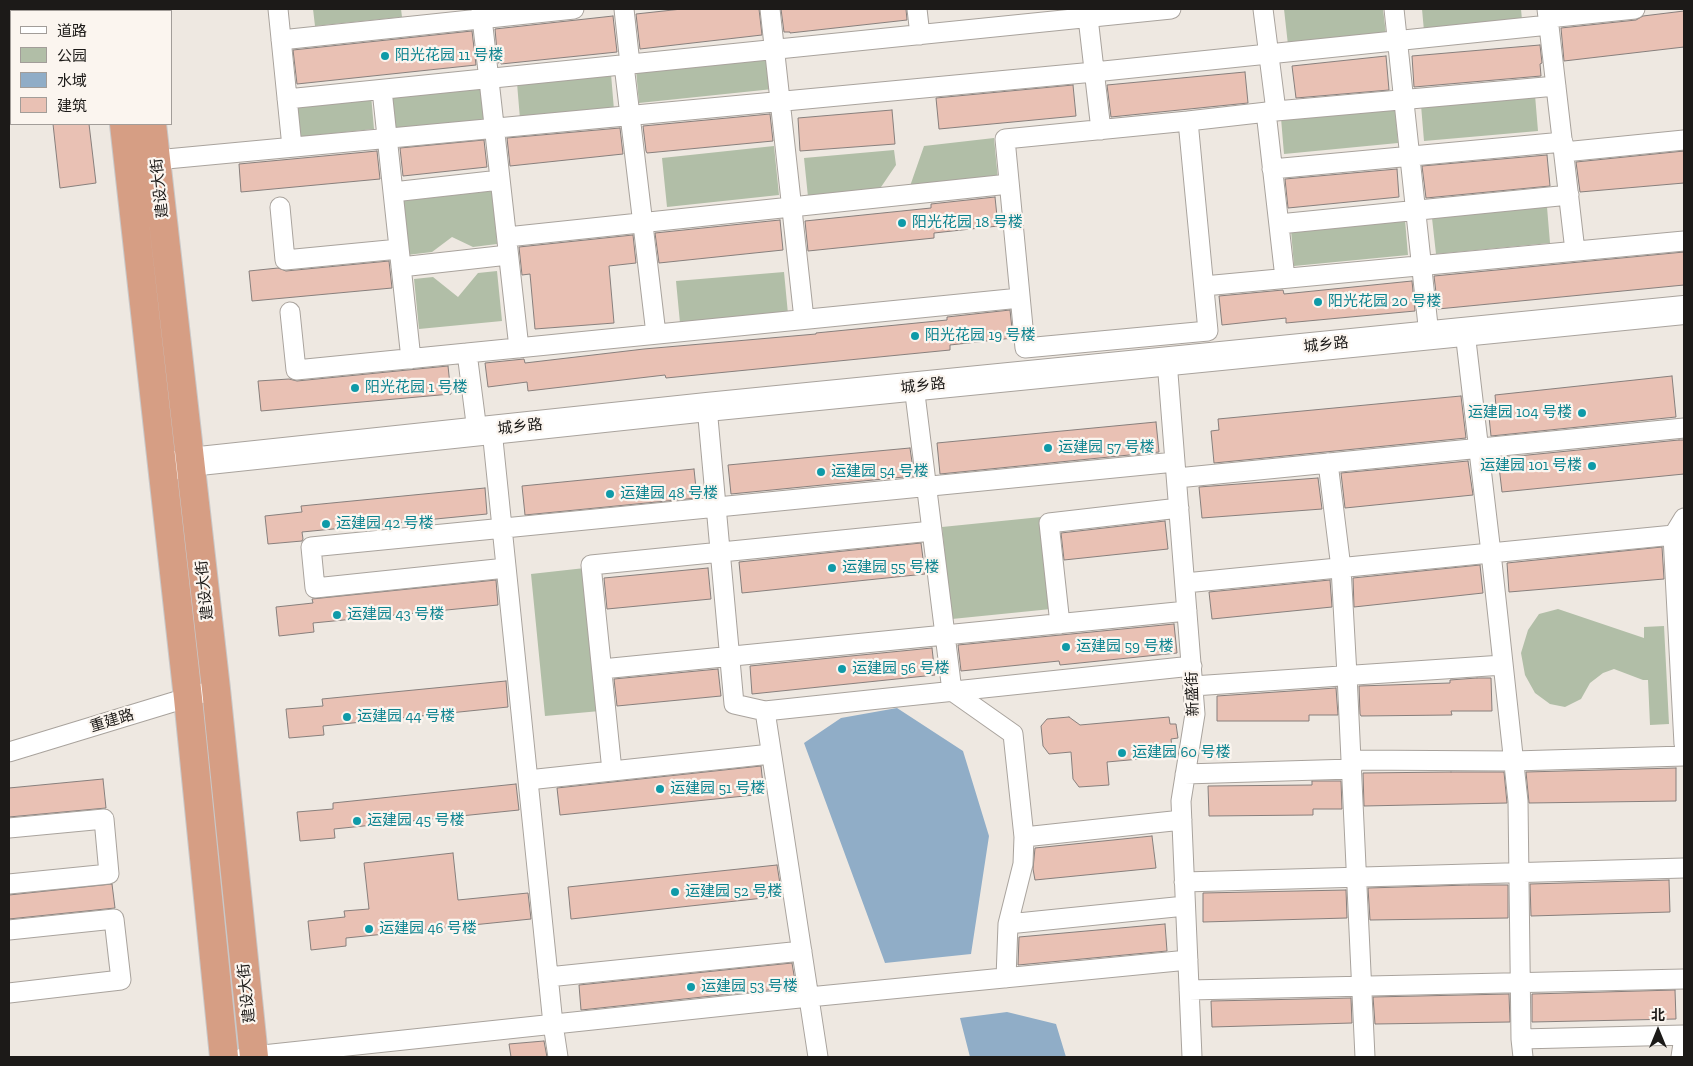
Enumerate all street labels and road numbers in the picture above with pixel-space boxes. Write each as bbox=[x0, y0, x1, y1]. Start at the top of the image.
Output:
street label: 建设大街 bbox=[148, 157, 172, 219]
street label: 城乡路 bbox=[1303, 334, 1349, 356]
street label: 城乡路 bbox=[900, 375, 946, 397]
street label: 城乡路 bbox=[497, 416, 543, 438]
street label: 建设大街 bbox=[193, 559, 217, 621]
street label: 新盛街 bbox=[1183, 671, 1203, 717]
street label: 重建路 bbox=[88, 706, 136, 736]
street label: 建设大街 bbox=[235, 962, 259, 1024]

